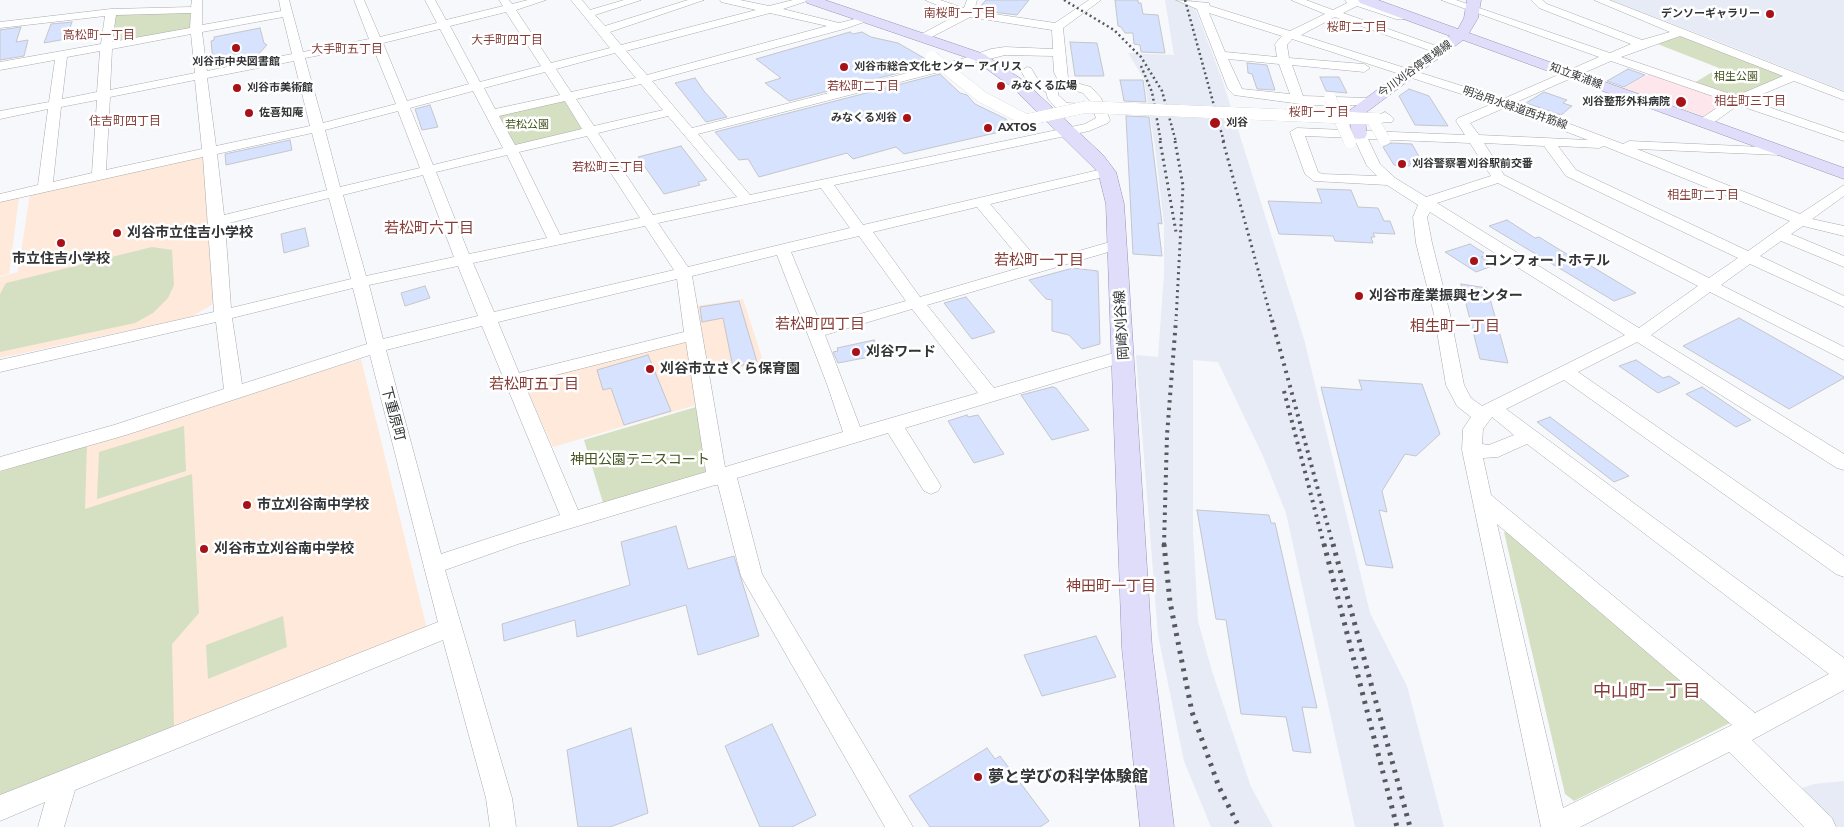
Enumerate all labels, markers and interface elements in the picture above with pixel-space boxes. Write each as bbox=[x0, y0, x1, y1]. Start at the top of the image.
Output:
district label: 南桜町一丁目 bbox=[924, 6, 996, 20]
place label: デンソーギャラリー bbox=[1661, 7, 1760, 21]
marker: デンソーギャラリー bbox=[1764, 8, 1776, 20]
district label: 桜町二丁目 bbox=[1327, 20, 1387, 34]
district label: 高松町一丁目 bbox=[63, 28, 135, 42]
district label: 大手町四丁目 bbox=[471, 33, 543, 47]
street label: 今川刈谷停車場線 bbox=[1376, 38, 1454, 100]
marker: 刈谷市中央図書館 bbox=[230, 42, 242, 54]
district label: 大手町五丁目 bbox=[311, 42, 383, 56]
place label: 刈谷市中央図書館 bbox=[192, 55, 280, 69]
place label: 刈谷市総合文化センター アイリス bbox=[854, 60, 1022, 74]
street label: 知立東浦線 bbox=[1548, 60, 1604, 92]
marker: 刈谷市総合文化センター アイリス bbox=[838, 61, 850, 73]
park label: 相生公園 bbox=[1714, 70, 1758, 84]
district label: 若松町二丁目 bbox=[827, 79, 899, 93]
place label: みなくる広場 bbox=[1011, 79, 1077, 93]
marker: みなくる広場 bbox=[995, 80, 1007, 92]
place label: 刈谷市美術館 bbox=[247, 81, 313, 95]
marker: 刈谷市美術館 bbox=[231, 82, 243, 94]
street label: 明治用水緑道西井筋線 bbox=[1461, 84, 1569, 132]
district label: 相生町三丁目 bbox=[1714, 94, 1786, 108]
place label: 刈谷整形外科病院 bbox=[1582, 95, 1670, 109]
marker: 刈谷整形外科病院 bbox=[1674, 95, 1688, 109]
district label: 桜町一丁目 bbox=[1289, 105, 1349, 119]
place label: 佐喜知庵 bbox=[259, 106, 303, 120]
marker: 佐喜知庵 bbox=[243, 107, 255, 119]
place label: みなくる刈谷 bbox=[831, 111, 897, 125]
marker: みなくる刈谷 bbox=[901, 112, 913, 124]
district label: 住吉町四丁目 bbox=[89, 114, 161, 128]
marker: 刈谷 bbox=[1208, 116, 1222, 130]
place label: 刈谷 bbox=[1226, 116, 1248, 130]
park label: 若松公園 bbox=[505, 118, 549, 132]
place label: AXTOS bbox=[998, 121, 1037, 135]
marker: AXTOS bbox=[982, 122, 994, 134]
place label: 刈谷警察署刈谷駅前交番 bbox=[1412, 157, 1533, 171]
marker: 刈谷警察署刈谷駅前交番 bbox=[1396, 158, 1408, 170]
district label: 若松町三丁目 bbox=[572, 160, 644, 174]
district label: 相生町二丁目 bbox=[1667, 188, 1739, 202]
district label: 若松町六丁目 bbox=[384, 220, 474, 238]
place label: 刈谷市立住吉小学校 bbox=[127, 225, 253, 241]
marker: 刈谷市立住吉小学校 bbox=[111, 227, 123, 239]
marker: 市立住吉小学校 bbox=[55, 237, 67, 249]
place label: 市立住吉小学校 bbox=[12, 251, 110, 267]
district label: 若松町一丁目 bbox=[994, 252, 1084, 270]
place label: コンフォートホテル bbox=[1484, 253, 1610, 269]
marker: コンフォートホテル bbox=[1468, 255, 1480, 267]
place label: 刈谷市産業振興センター bbox=[1369, 288, 1523, 304]
street label: 岡崎刈谷線 bbox=[1111, 289, 1133, 361]
marker: 刈谷市産業振興センター bbox=[1353, 290, 1365, 302]
district label: 若松町四丁目 bbox=[775, 316, 865, 334]
district label: 相生町一丁目 bbox=[1410, 318, 1500, 336]
place label: 刈谷ワード bbox=[866, 344, 936, 360]
marker: 刈谷ワード bbox=[850, 346, 862, 358]
place label: 刈谷市立さくら保育園 bbox=[660, 361, 800, 377]
marker: 刈谷市立さくら保育園 bbox=[644, 363, 656, 375]
district label: 若松町五丁目 bbox=[489, 376, 579, 394]
street label: 下重原町 bbox=[378, 385, 408, 443]
park label: 神田公園テニスコート bbox=[570, 452, 710, 468]
place label: 市立刈谷南中学校 bbox=[257, 497, 369, 513]
marker: 市立刈谷南中学校 bbox=[241, 499, 253, 511]
place label: 刈谷市立刈谷南中学校 bbox=[214, 541, 354, 557]
marker: 刈谷市立刈谷南中学校 bbox=[198, 543, 210, 555]
district label: 神田町一丁目 bbox=[1066, 578, 1156, 596]
district label: 中山町一丁目 bbox=[1593, 681, 1701, 703]
place label: 夢と学びの科学体験館 bbox=[988, 767, 1148, 787]
marker: 夢と学びの科学体験館 bbox=[972, 771, 984, 783]

